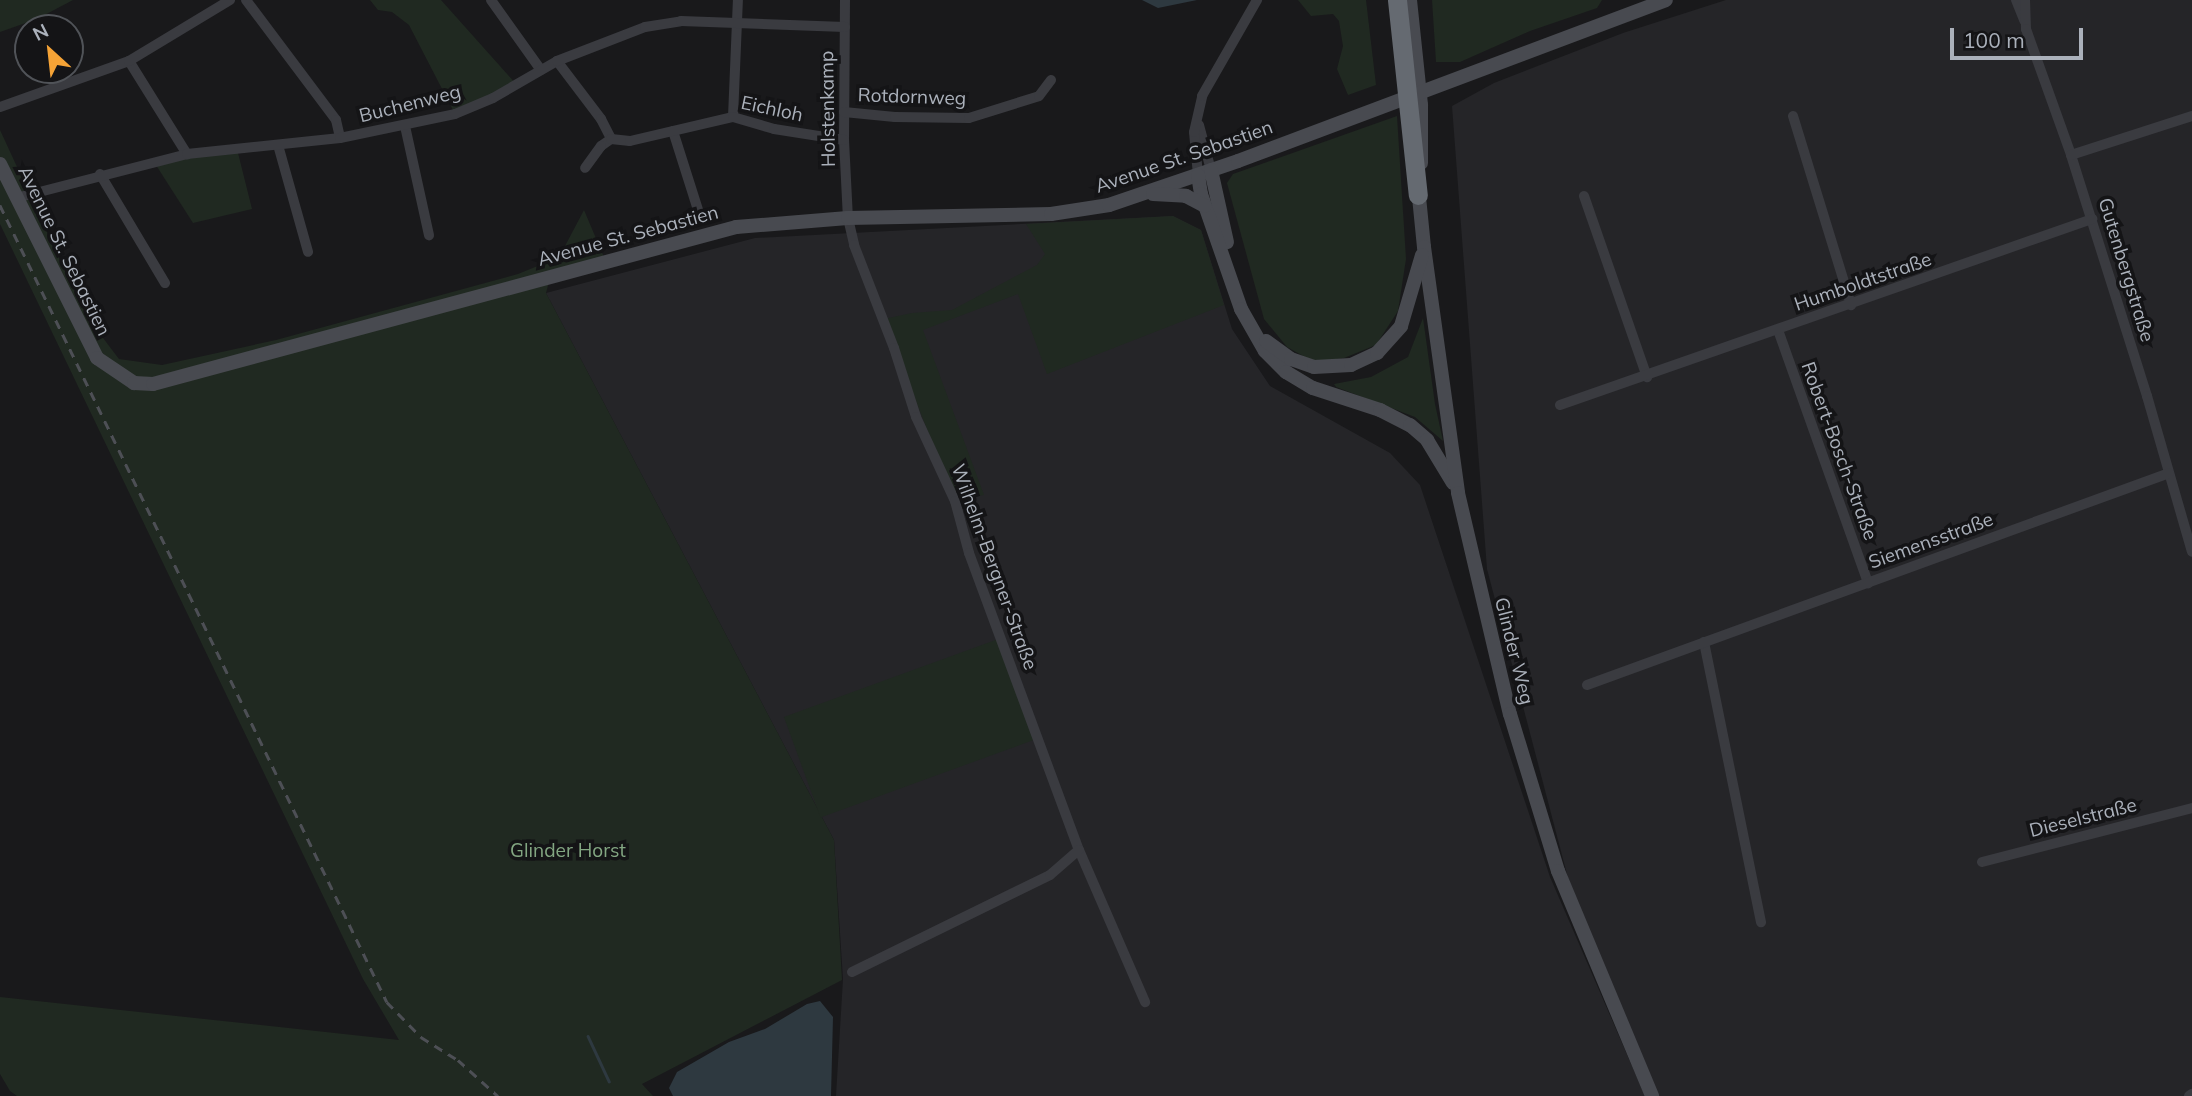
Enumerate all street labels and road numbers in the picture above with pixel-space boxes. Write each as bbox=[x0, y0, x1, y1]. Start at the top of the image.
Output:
street label: Holstenkamp bbox=[816, 51, 840, 167]
street label: Buchenweg bbox=[357, 80, 463, 128]
street label: Rotdornweg bbox=[857, 84, 967, 110]
street label: Eichloh bbox=[739, 91, 805, 127]
street label: Avenue St. Sebastien bbox=[1092, 116, 1276, 198]
street label: Avenue St. Sebastien bbox=[13, 162, 115, 340]
street label: Gutenbergstraße bbox=[2093, 195, 2159, 345]
street label: Avenue St. Sebastien bbox=[535, 201, 721, 271]
street label: Humboldtstraße bbox=[1791, 248, 1935, 316]
street label: Robert-Bosch-Straße bbox=[1796, 359, 1882, 543]
street label: Wilhelm-Bergner-Straße bbox=[946, 461, 1042, 673]
street label: Siemensstraße bbox=[1866, 508, 1996, 574]
street label: Glinder Weg bbox=[1490, 595, 1538, 707]
street label: Dieselstraße bbox=[2027, 794, 2139, 842]

